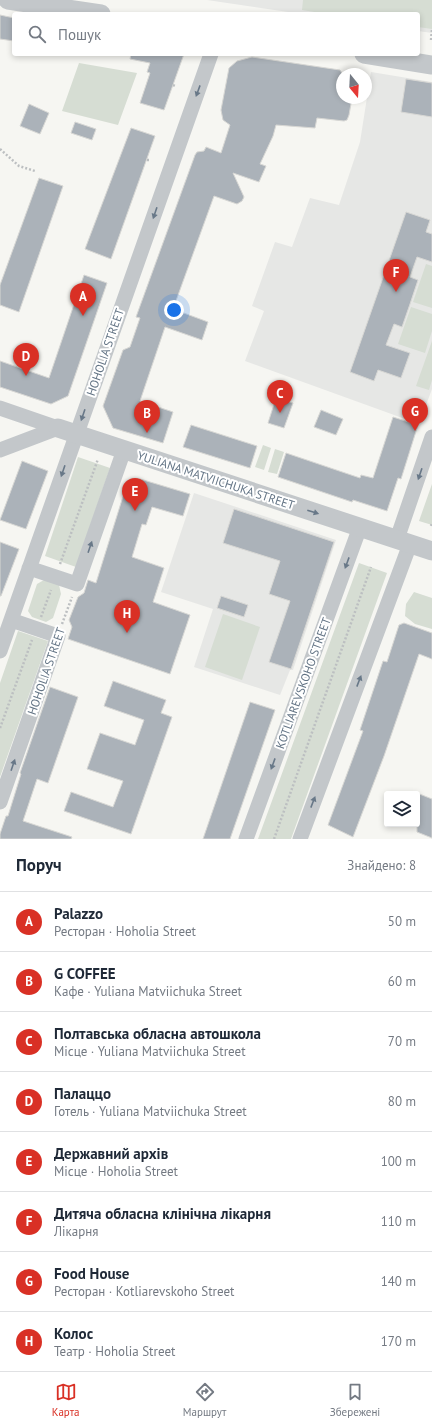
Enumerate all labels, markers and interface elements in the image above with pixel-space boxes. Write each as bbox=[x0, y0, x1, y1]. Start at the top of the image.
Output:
search box bbox=[12, 12, 420, 56]
icon: search bbox=[26, 23, 48, 45]
text: Пошук bbox=[58, 25, 101, 44]
north arrow bbox=[336, 68, 372, 104]
one-way arrow bbox=[195, 85, 201, 97]
one-way arrow bbox=[151, 208, 157, 220]
pin: F bbox=[383, 259, 409, 292]
pin: A bbox=[70, 283, 96, 316]
your location bbox=[164, 300, 184, 320]
street label: HOHOLIA STREET bbox=[83, 306, 127, 398]
pin: D bbox=[13, 343, 39, 376]
pin: C bbox=[267, 380, 293, 413]
pin: G bbox=[402, 398, 428, 431]
pin: B bbox=[134, 400, 160, 433]
one-way arrow bbox=[80, 409, 86, 421]
street label: YULIANA MATVIICHUKA STREET bbox=[135, 448, 297, 512]
one-way arrow bbox=[60, 466, 66, 478]
one-way arrow bbox=[416, 468, 422, 480]
pin: E bbox=[122, 478, 148, 511]
one-way arrow bbox=[308, 509, 320, 515]
one-way arrow bbox=[87, 540, 93, 552]
one-way arrow bbox=[343, 558, 349, 570]
pin: H bbox=[114, 600, 140, 633]
street label: KOTLIAREVSKOHO STREET bbox=[272, 615, 334, 751]
street label: HOHOLIA STREET bbox=[24, 625, 68, 717]
one-way arrow bbox=[356, 674, 362, 686]
one-way arrow bbox=[10, 759, 16, 771]
one-way arrow bbox=[270, 759, 276, 771]
map controls bbox=[384, 791, 420, 827]
button: layers bbox=[384, 791, 420, 827]
one-way arrow bbox=[311, 796, 317, 808]
text: Поруч bbox=[16, 854, 62, 876]
text: Знайдено: 8 bbox=[347, 857, 416, 874]
text: Palazzo bbox=[54, 904, 103, 923]
text: A bbox=[25, 913, 33, 930]
text: 50 m bbox=[388, 913, 416, 930]
text: Ресторан · Hoholia Street bbox=[54, 923, 196, 940]
text: G COFFEE bbox=[54, 964, 116, 983]
text: B bbox=[25, 973, 33, 990]
text: 60 m bbox=[388, 973, 416, 990]
text: Кафе · Yuliana Matviichuka Street bbox=[54, 983, 242, 1000]
text: Полтавська обласна автошкола bbox=[54, 1024, 261, 1043]
text: C bbox=[25, 1033, 33, 1050]
text: 70 m bbox=[388, 1033, 416, 1050]
text: Місце · Yuliana Matviichuka Street bbox=[54, 1043, 246, 1060]
text: Палаццо bbox=[54, 1084, 111, 1103]
text: D bbox=[25, 1093, 33, 1110]
text: 80 m bbox=[388, 1093, 416, 1110]
text: Готель · Yuliana Matviichuka Street bbox=[54, 1103, 247, 1120]
text: Державний архів bbox=[54, 1144, 168, 1163]
text: E bbox=[26, 1153, 32, 1170]
text: 100 m bbox=[381, 1153, 416, 1170]
text: Місце · Hoholia Street bbox=[54, 1163, 178, 1180]
text: Дитяча обласна клінічна лікарня bbox=[54, 1204, 271, 1223]
text: F bbox=[26, 1213, 32, 1230]
text: 110 m bbox=[381, 1213, 416, 1230]
text: Лікарня bbox=[54, 1223, 99, 1240]
text: Food House bbox=[54, 1264, 129, 1283]
text: G bbox=[25, 1273, 33, 1290]
text: 140 m bbox=[381, 1273, 416, 1290]
text: Ресторан · Kotliarevskoho Street bbox=[54, 1283, 234, 1300]
text: Колос bbox=[54, 1324, 93, 1343]
text: H bbox=[25, 1333, 33, 1350]
text: 170 m bbox=[381, 1333, 416, 1350]
text: Театр · Hoholia Street bbox=[54, 1343, 175, 1360]
tab: Карта bbox=[52, 1381, 79, 1419]
tab: Маршрут bbox=[183, 1381, 226, 1419]
tab: Збережені bbox=[330, 1381, 380, 1419]

